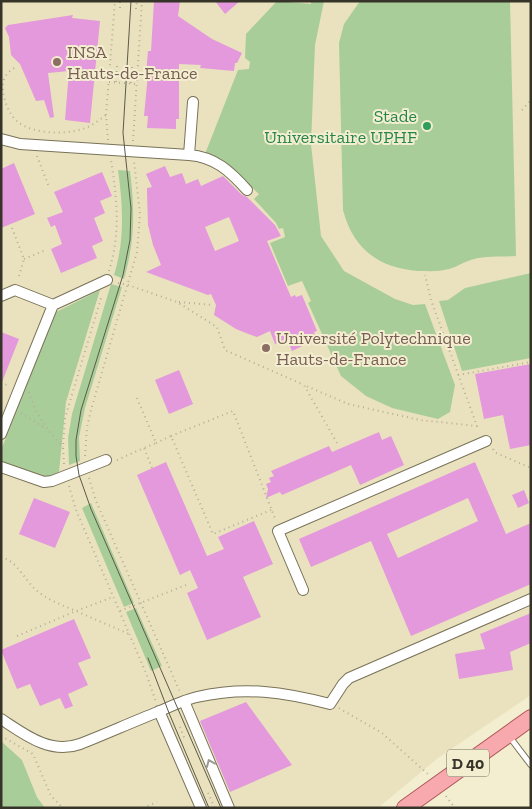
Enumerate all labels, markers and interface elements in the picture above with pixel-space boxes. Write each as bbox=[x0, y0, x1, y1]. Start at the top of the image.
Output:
place label: INSA Hauts-de-France bbox=[67, 41, 198, 84]
marker: INSA Hauts-de-France bbox=[51, 56, 63, 68]
place label: Stade Universitaire UPHF bbox=[264, 105, 417, 148]
marker: Stade Universitaire UPHF bbox=[421, 120, 433, 132]
place label: Université Polytechnique Hauts-de-France bbox=[276, 327, 471, 370]
marker: Université Polytechnique Hauts-de-France bbox=[260, 342, 272, 354]
road number: D 40 bbox=[447, 750, 489, 776]
one-way arrow bbox=[206, 759, 216, 768]

